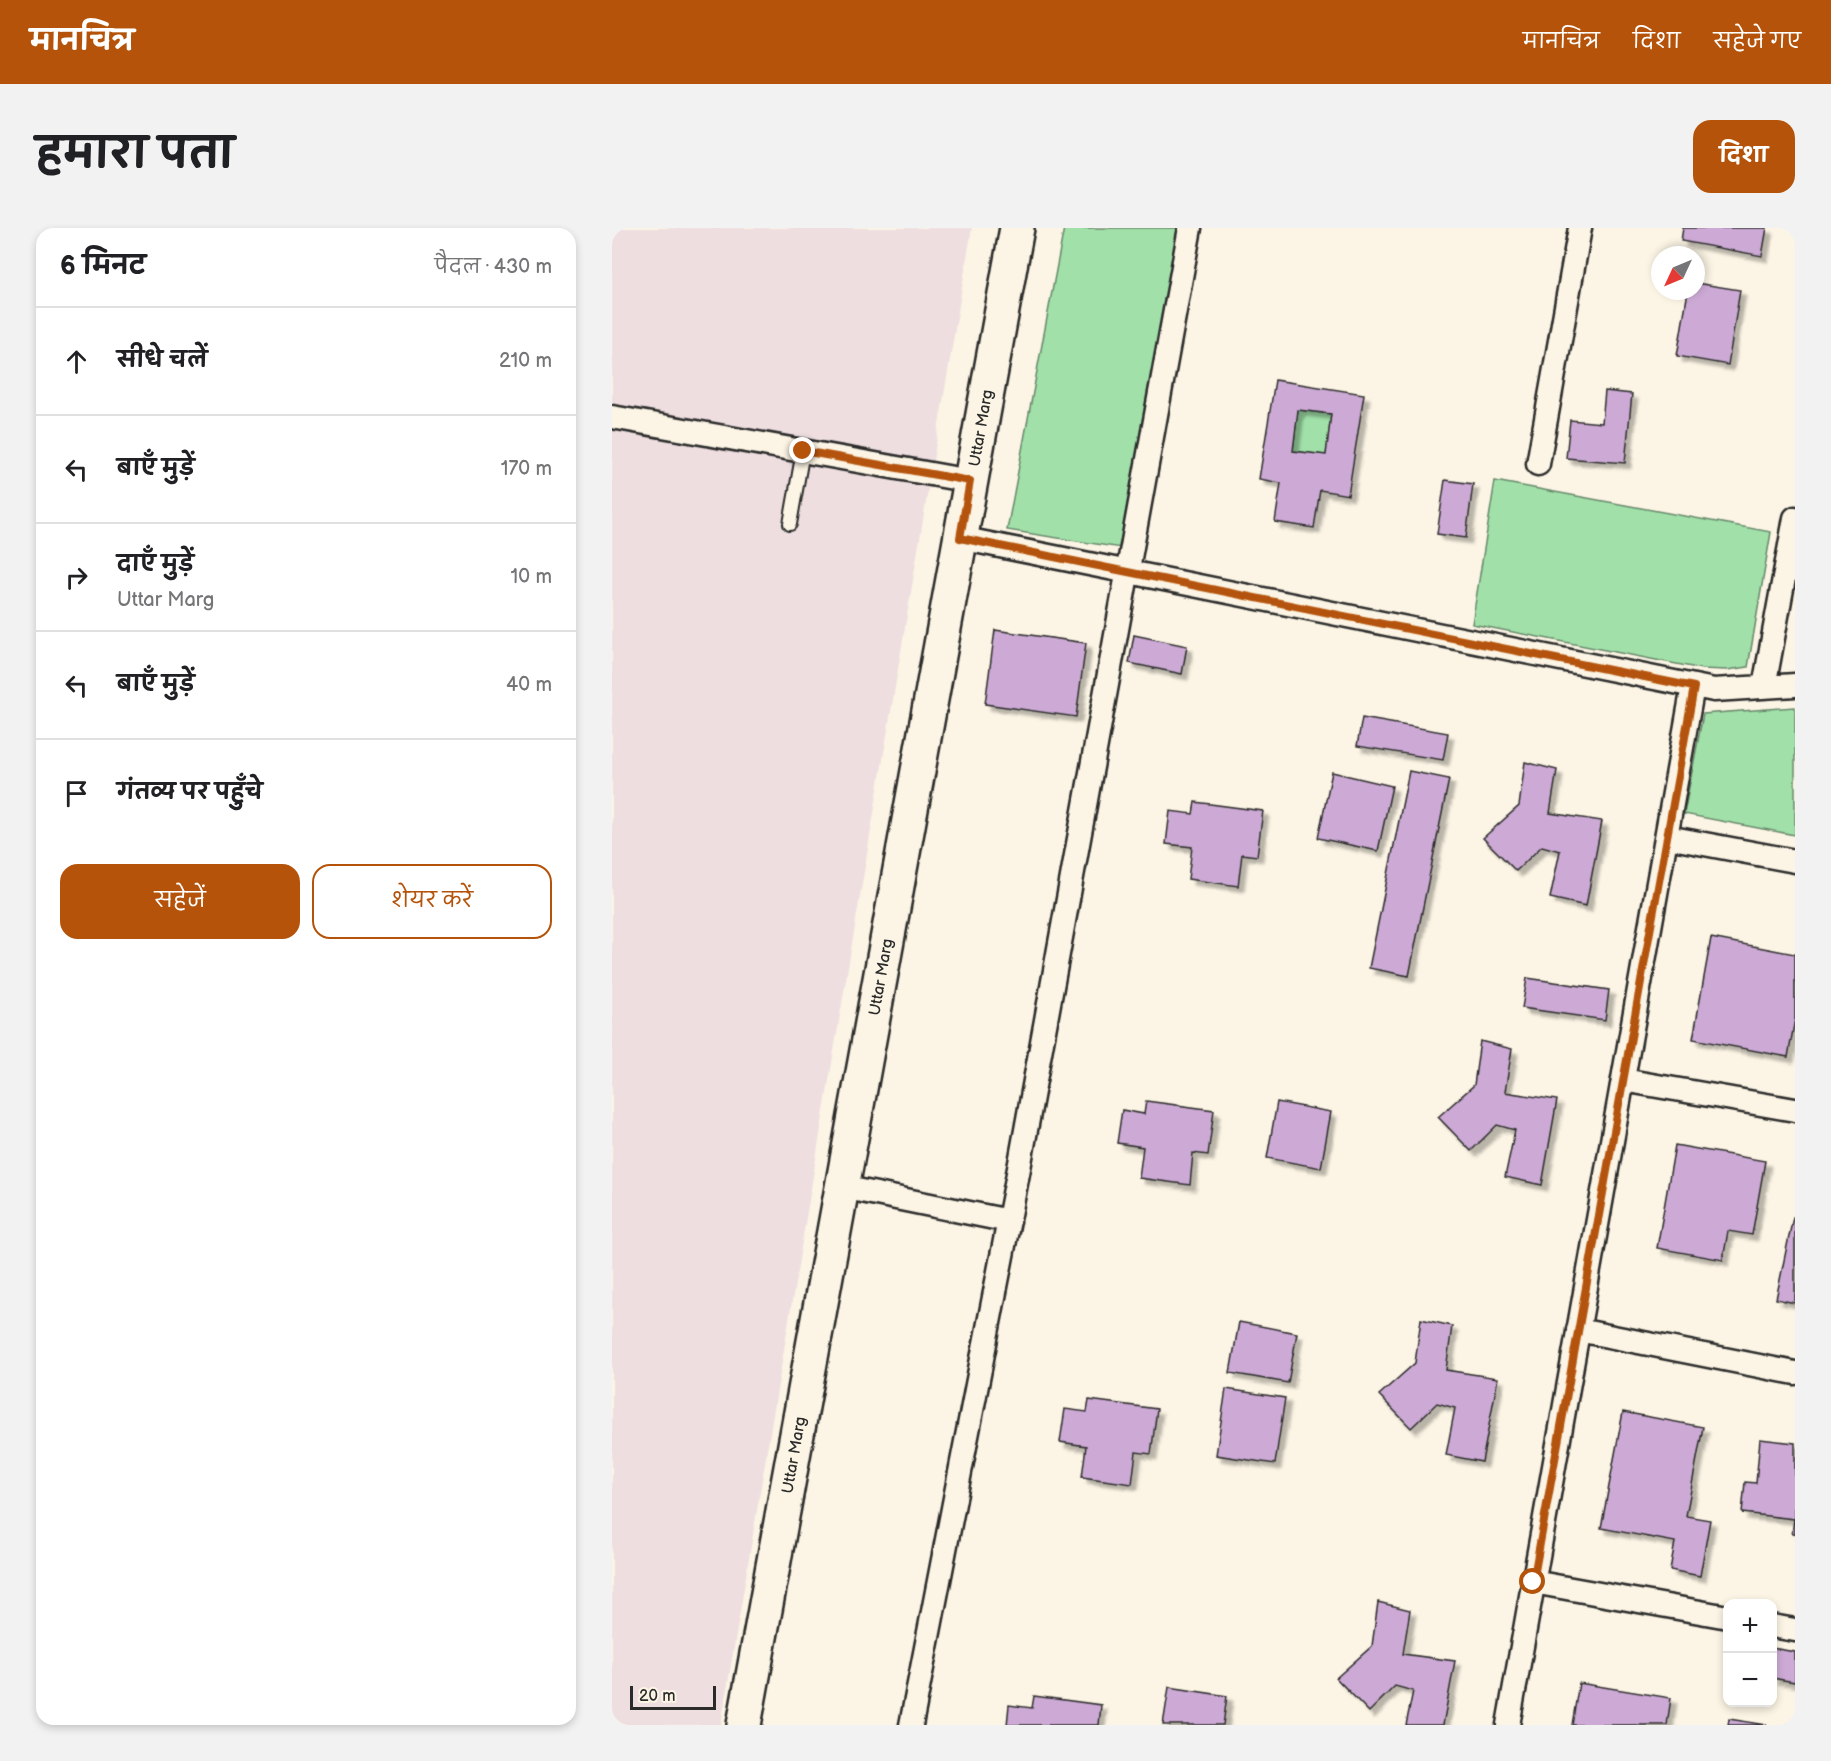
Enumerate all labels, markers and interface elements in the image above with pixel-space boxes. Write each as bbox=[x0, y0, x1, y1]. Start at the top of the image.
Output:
text: मानचित्र bbox=[30, 25, 134, 58]
text: मानचित्र bbox=[1523, 29, 1600, 54]
text: दिशा bbox=[1633, 29, 1680, 54]
text: सहेजे गए bbox=[1713, 29, 1801, 54]
button: दिशा bbox=[1693, 120, 1795, 193]
text: हमारा पता bbox=[36, 129, 234, 180]
north arrow bbox=[1651, 246, 1705, 300]
text: 6 मिनट bbox=[60, 251, 146, 282]
text: पैदल · 430 m bbox=[435, 255, 552, 279]
icon: ahead bbox=[60, 345, 93, 378]
text: सीधे चलें bbox=[117, 347, 207, 374]
text: 210 m bbox=[499, 349, 552, 373]
street label: Uttar Marg bbox=[965, 388, 998, 468]
route end bbox=[789, 437, 815, 463]
icon: left bbox=[60, 453, 93, 486]
text: बाएँ मुड़ें bbox=[117, 455, 195, 482]
text: 170 m bbox=[501, 457, 552, 481]
text: दाएँ मुड़ें bbox=[117, 551, 194, 578]
icon: right bbox=[60, 561, 93, 594]
text: 10 m bbox=[511, 565, 552, 589]
text: Uttar Marg bbox=[117, 588, 214, 612]
icon: left bbox=[60, 669, 93, 702]
text: बाएँ मुड़ें bbox=[117, 671, 195, 698]
text: 40 m bbox=[506, 673, 552, 697]
icon: arrive bbox=[60, 777, 93, 810]
text: गंतव्य पर पहुँचे bbox=[117, 779, 263, 806]
button: सहेजें bbox=[60, 864, 300, 939]
button: शेयर करें bbox=[312, 864, 552, 939]
street label: Uttar Marg bbox=[865, 937, 898, 1017]
street label: Uttar Marg bbox=[778, 1415, 811, 1495]
route start bbox=[1519, 1568, 1545, 1594]
map controls bbox=[1723, 1599, 1777, 1707]
button: + bbox=[1723, 1599, 1777, 1653]
button: − bbox=[1723, 1653, 1777, 1707]
scale bar bbox=[630, 1683, 716, 1710]
text: 20 m bbox=[639, 1687, 675, 1706]

